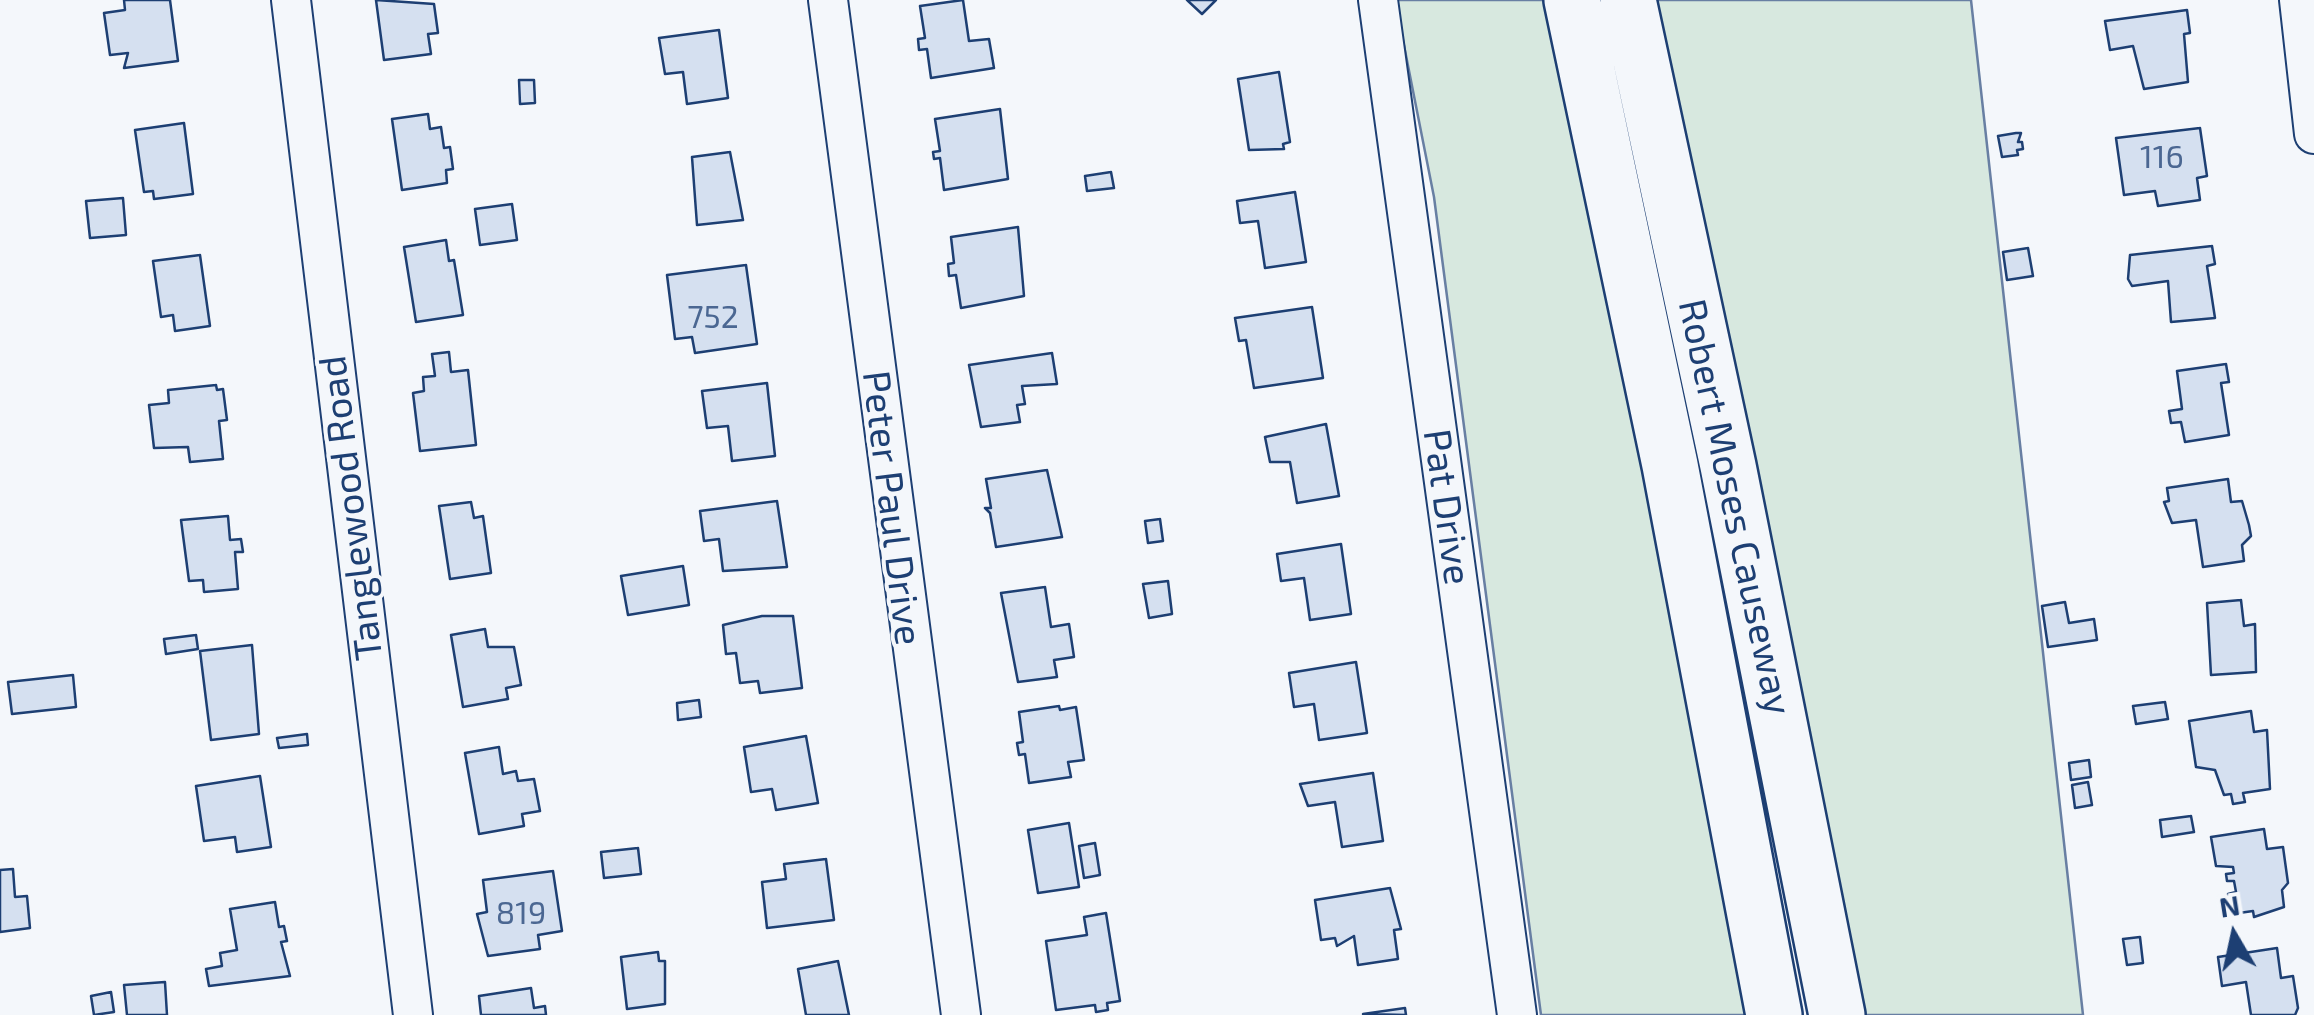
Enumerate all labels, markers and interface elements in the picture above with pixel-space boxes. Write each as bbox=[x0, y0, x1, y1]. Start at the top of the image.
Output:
house number: 116 bbox=[2140, 138, 2184, 176]
street label: Robert Moses Causeway bbox=[1669, 295, 1801, 719]
house number: 752 bbox=[687, 298, 739, 336]
street label: Tanglewood Road bbox=[310, 353, 392, 663]
street label: Peter Paul Drive bbox=[853, 368, 931, 648]
street label: Pat Drive bbox=[1414, 426, 1480, 588]
north arrow bbox=[2184, 885, 2284, 985]
text: N bbox=[2217, 887, 2242, 924]
house number: 819 bbox=[496, 894, 546, 932]

